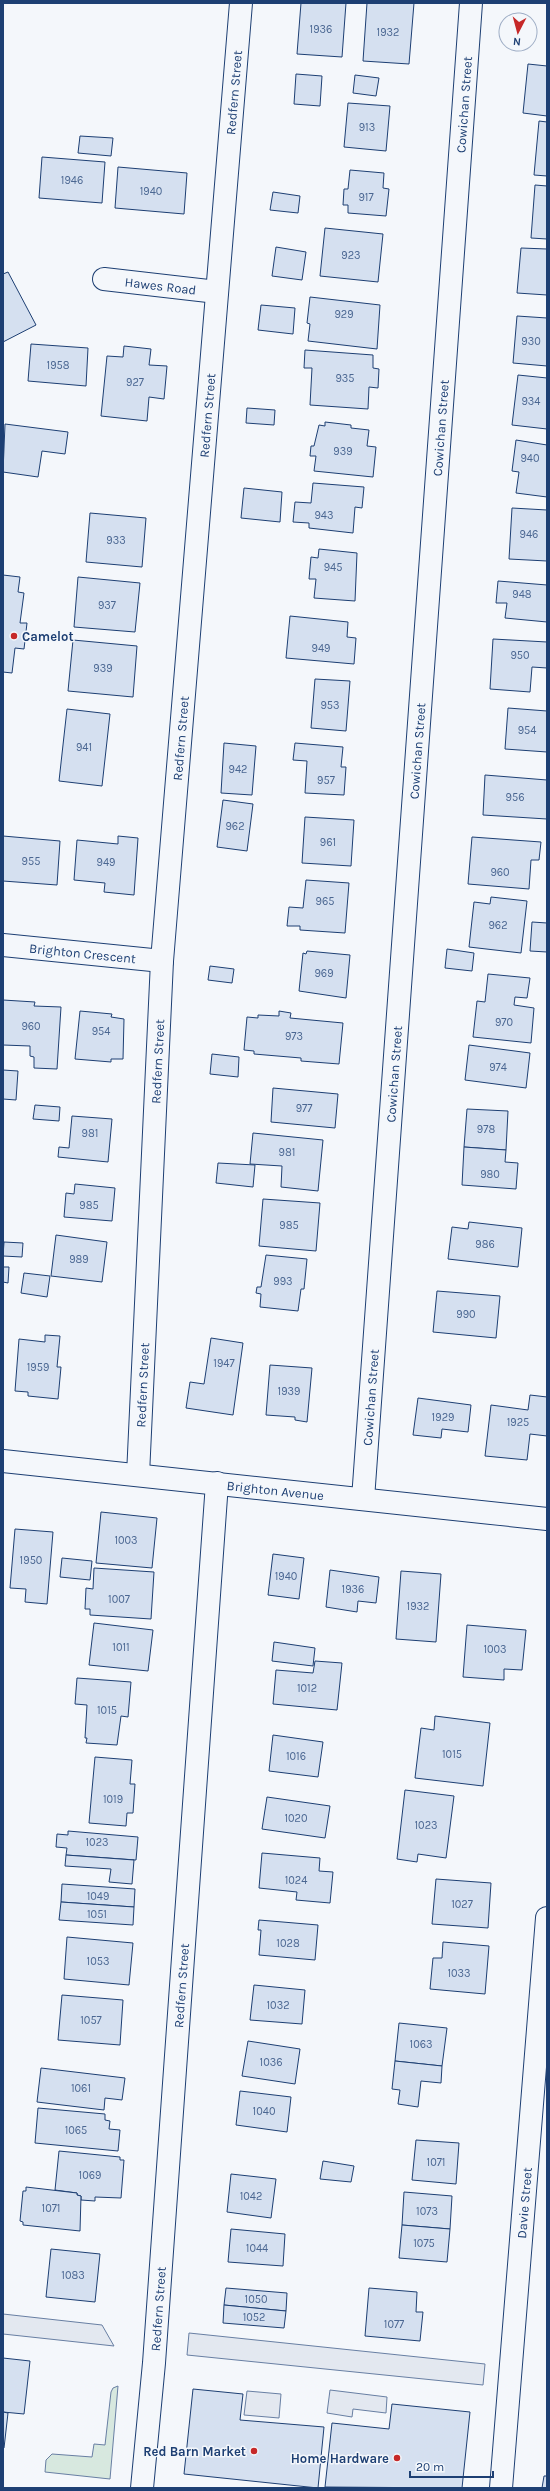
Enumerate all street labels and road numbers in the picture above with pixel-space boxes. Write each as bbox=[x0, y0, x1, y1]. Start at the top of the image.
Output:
street label: Redfern Street bbox=[223, 50, 245, 135]
street label: Cowichan Street bbox=[453, 56, 475, 153]
street label: Hawes Road bbox=[124, 274, 197, 298]
street label: Redfern Street bbox=[197, 372, 218, 458]
street label: Cowichan Street bbox=[430, 379, 452, 477]
street label: Redfern Street bbox=[170, 695, 192, 781]
street label: Cowichan Street bbox=[407, 702, 428, 800]
street label: Brighton Crescent bbox=[28, 941, 137, 966]
street label: Redfern Street bbox=[148, 1019, 167, 1104]
street label: Cowichan Street bbox=[383, 1025, 405, 1123]
street label: Redfern Street bbox=[133, 1342, 152, 1428]
street label: Cowichan Street bbox=[360, 1348, 382, 1446]
street label: Brighton Avenue bbox=[226, 1478, 325, 1503]
street label: Redfern Street bbox=[171, 1943, 192, 2028]
street label: Davie Street bbox=[514, 2167, 535, 2239]
street label: Redfern Street bbox=[148, 2266, 169, 2352]

